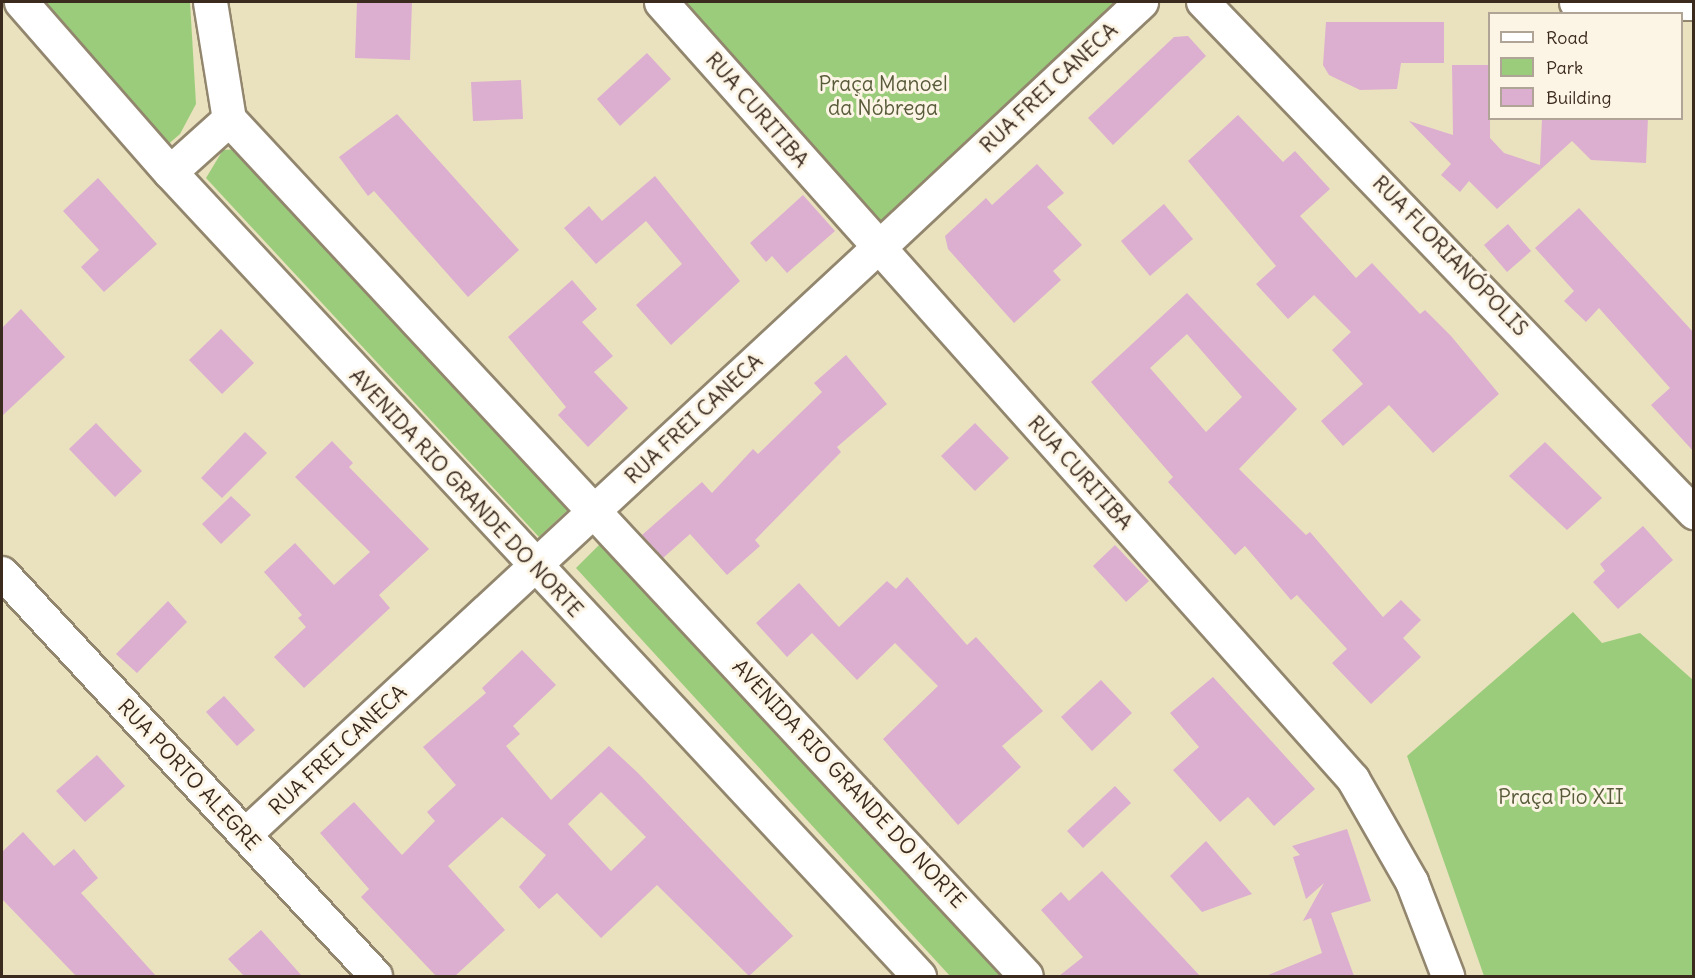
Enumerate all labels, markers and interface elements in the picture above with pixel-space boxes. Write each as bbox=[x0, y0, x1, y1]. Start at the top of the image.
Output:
legend bbox=[1488, 12, 1683, 120]
street label: RUA FREI CANECA bbox=[975, 18, 1123, 158]
text: Road bbox=[1546, 26, 1588, 49]
street label: RUA CURITIBA bbox=[700, 47, 814, 173]
text: Park bbox=[1546, 56, 1583, 79]
park label: Praça Manoel da Nóbrega bbox=[818, 71, 948, 121]
text: Building bbox=[1546, 86, 1611, 109]
street label: RUA FLORIANÓPOLIS bbox=[1367, 171, 1533, 341]
street label: RUA FREI CANECA bbox=[620, 349, 768, 489]
street label: AVENIDA RIO GRANDE DO NORTE bbox=[344, 364, 588, 622]
street label: RUA CURITIBA bbox=[1022, 411, 1138, 535]
street label: AVENIDA RIO GRANDE DO NORTE bbox=[727, 655, 971, 913]
street label: RUA FREI CANECA bbox=[264, 680, 412, 820]
street label: RUA PORTO ALEGRE bbox=[112, 694, 266, 856]
park label: Praça Pio XII bbox=[1498, 784, 1624, 810]

